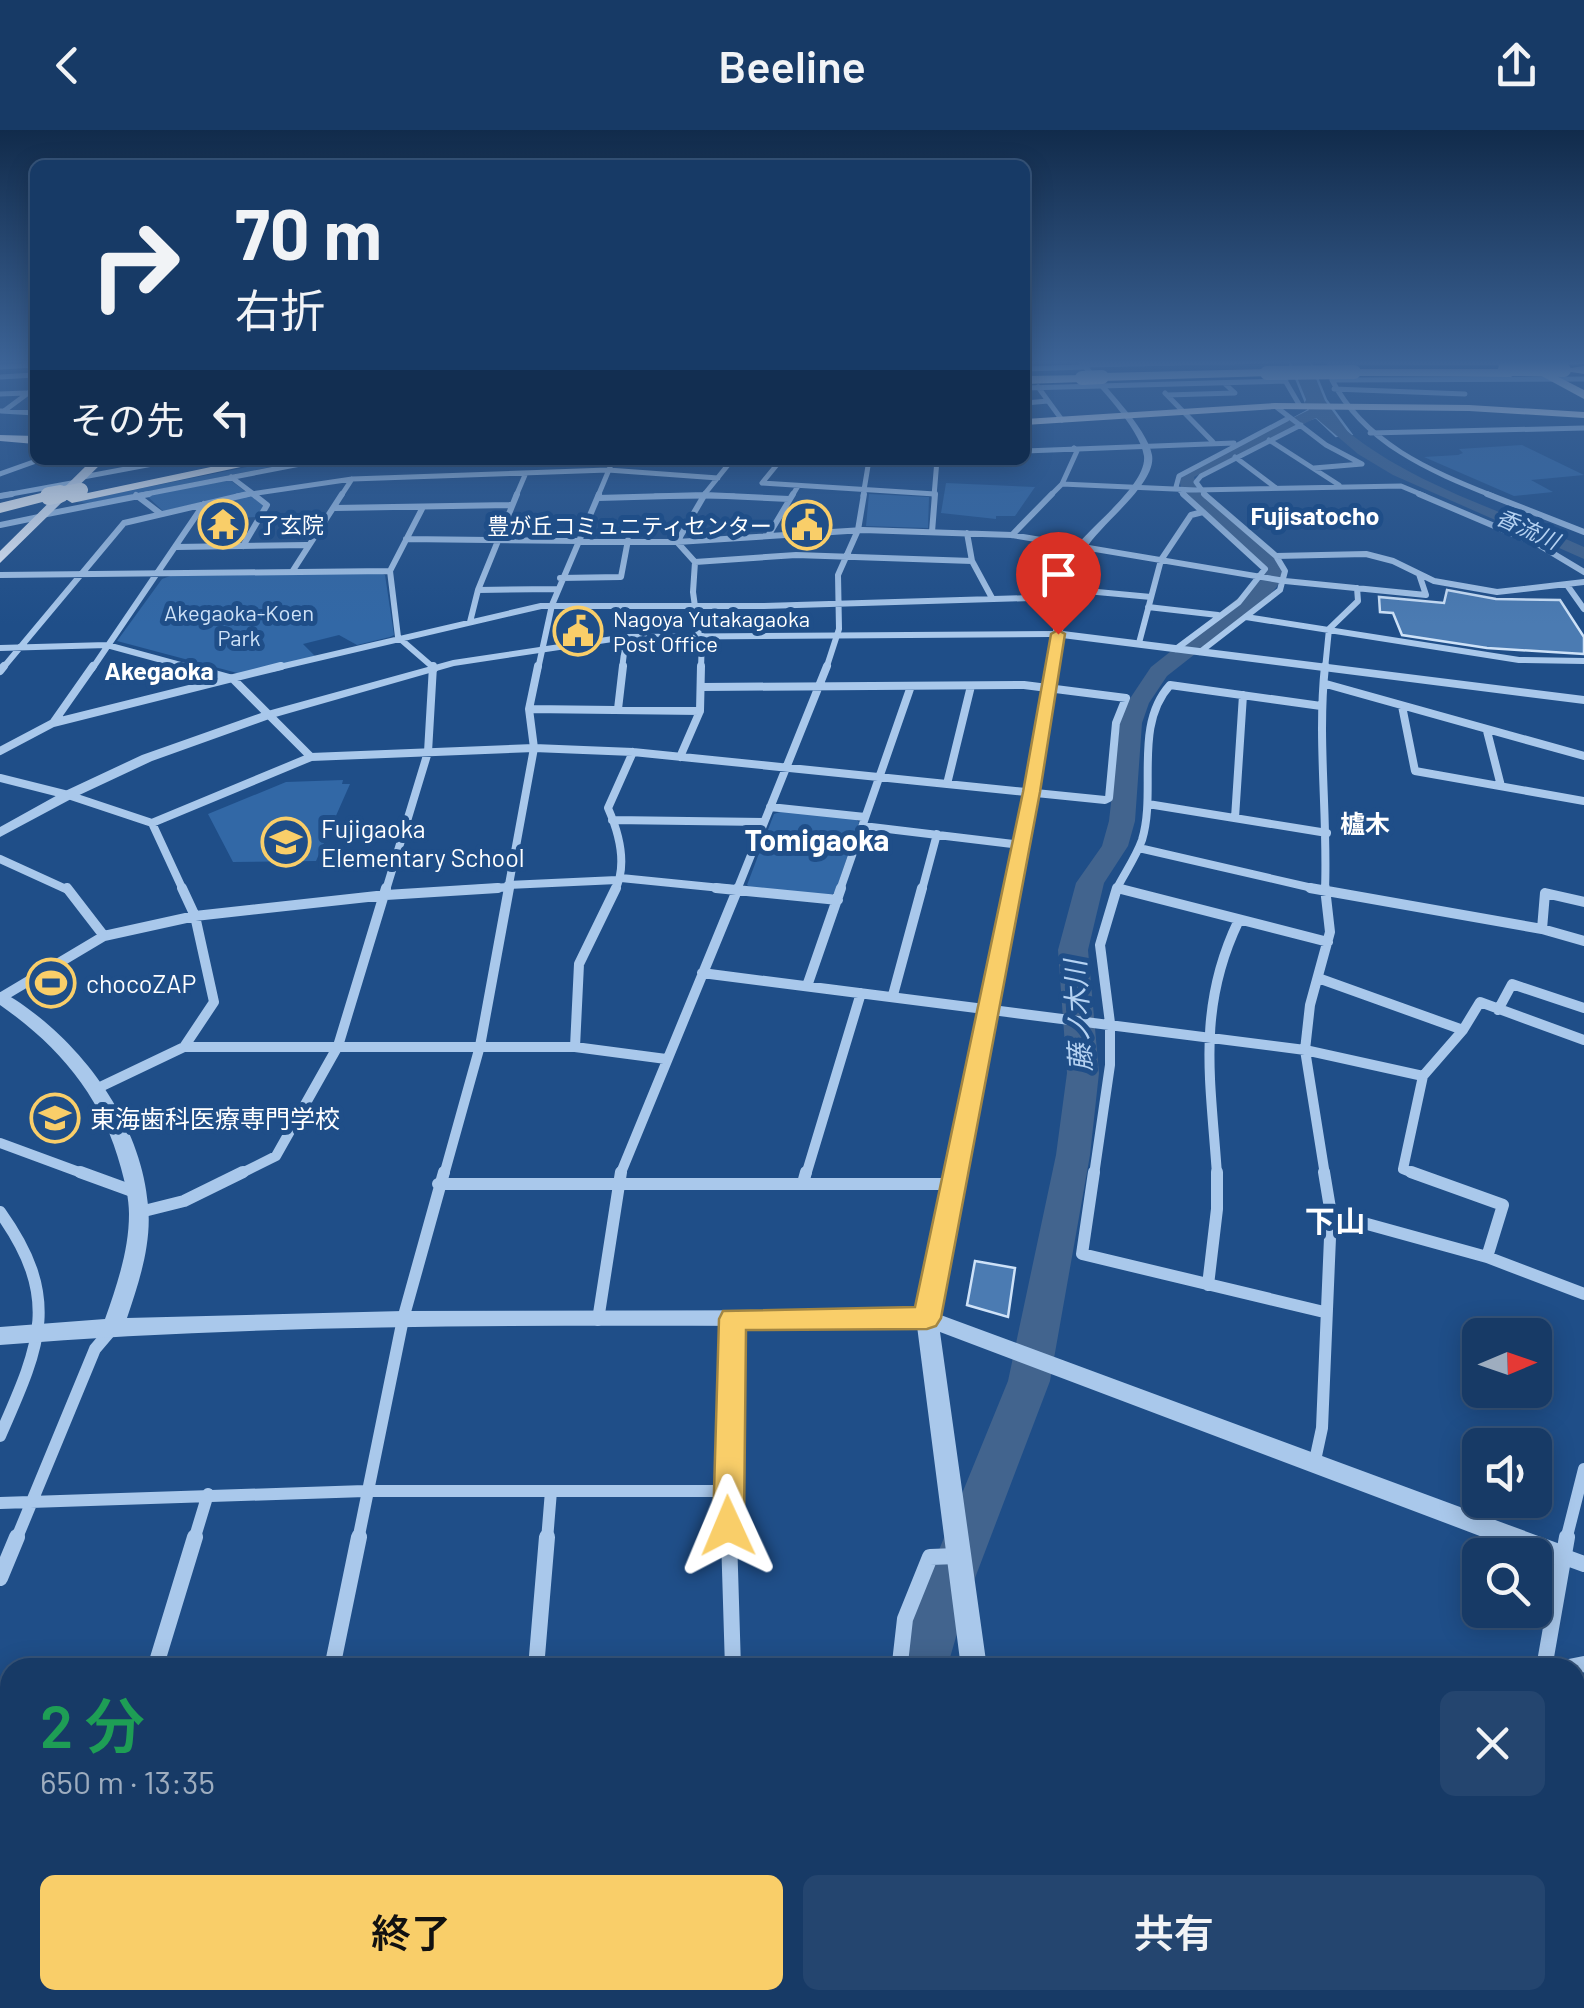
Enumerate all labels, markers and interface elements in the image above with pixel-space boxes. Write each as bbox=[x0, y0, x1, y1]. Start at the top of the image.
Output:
icon: back bbox=[40, 38, 95, 93]
text: Beeline bbox=[718, 38, 866, 92]
icon: share bbox=[1489, 38, 1544, 93]
text: 70 m bbox=[235, 190, 382, 274]
icon: right bbox=[70, 200, 200, 330]
text: 右折 bbox=[235, 282, 325, 336]
icon: left bbox=[204, 390, 259, 445]
text: その先 bbox=[70, 396, 184, 442]
temple icon: 了玄院 bbox=[197, 498, 249, 550]
public building icon: 豊が丘コミュニティセンター bbox=[781, 499, 833, 551]
district label: Fujisatocho bbox=[1250, 500, 1380, 530]
water label: 香流川 bbox=[1493, 503, 1565, 554]
place label: 了玄院 bbox=[258, 511, 324, 537]
place label: 豊が丘コミュニティセンター bbox=[487, 512, 772, 538]
pin bbox=[1016, 532, 1101, 635]
icon: arrive bbox=[1031, 547, 1086, 602]
park label: Akegaoka-Koen Park bbox=[164, 599, 314, 650]
public building icon: Nagoya Yutakagaoka Post Office bbox=[552, 605, 604, 657]
place label: Nagoya Yutakagaoka Post Office bbox=[613, 605, 810, 656]
district label: Akegaoka bbox=[104, 655, 214, 685]
district label: 櫨木 bbox=[1340, 808, 1390, 838]
place label: Fujigaoka Elementary School bbox=[321, 813, 525, 872]
school or university icon: Fujigaoka Elementary School bbox=[260, 816, 312, 868]
district label: Tomigaoka bbox=[745, 821, 889, 857]
water label: 藤ノ木川 bbox=[1057, 956, 1097, 1073]
sports icon: chocoZAP bbox=[25, 957, 77, 1009]
place label: chocoZAP bbox=[86, 968, 196, 998]
school or university icon: 東海歯科医療専門学校 bbox=[29, 1092, 81, 1144]
place label: 東海歯科医療専門学校 bbox=[90, 1103, 340, 1133]
district label: 下山 bbox=[1305, 1202, 1365, 1238]
north arrow bbox=[1462, 1318, 1552, 1408]
map controls bbox=[1462, 1318, 1552, 1628]
button: sound bbox=[1462, 1428, 1552, 1518]
position arrow bbox=[676, 1474, 780, 1578]
button: search bbox=[1462, 1538, 1552, 1628]
text: 2 分 bbox=[40, 1688, 145, 1760]
button: close bbox=[1440, 1691, 1545, 1796]
text: 650 m · 13:35 bbox=[40, 1762, 215, 1800]
button: 終了 bbox=[40, 1875, 783, 1990]
button: 共有 bbox=[803, 1875, 1545, 1990]

